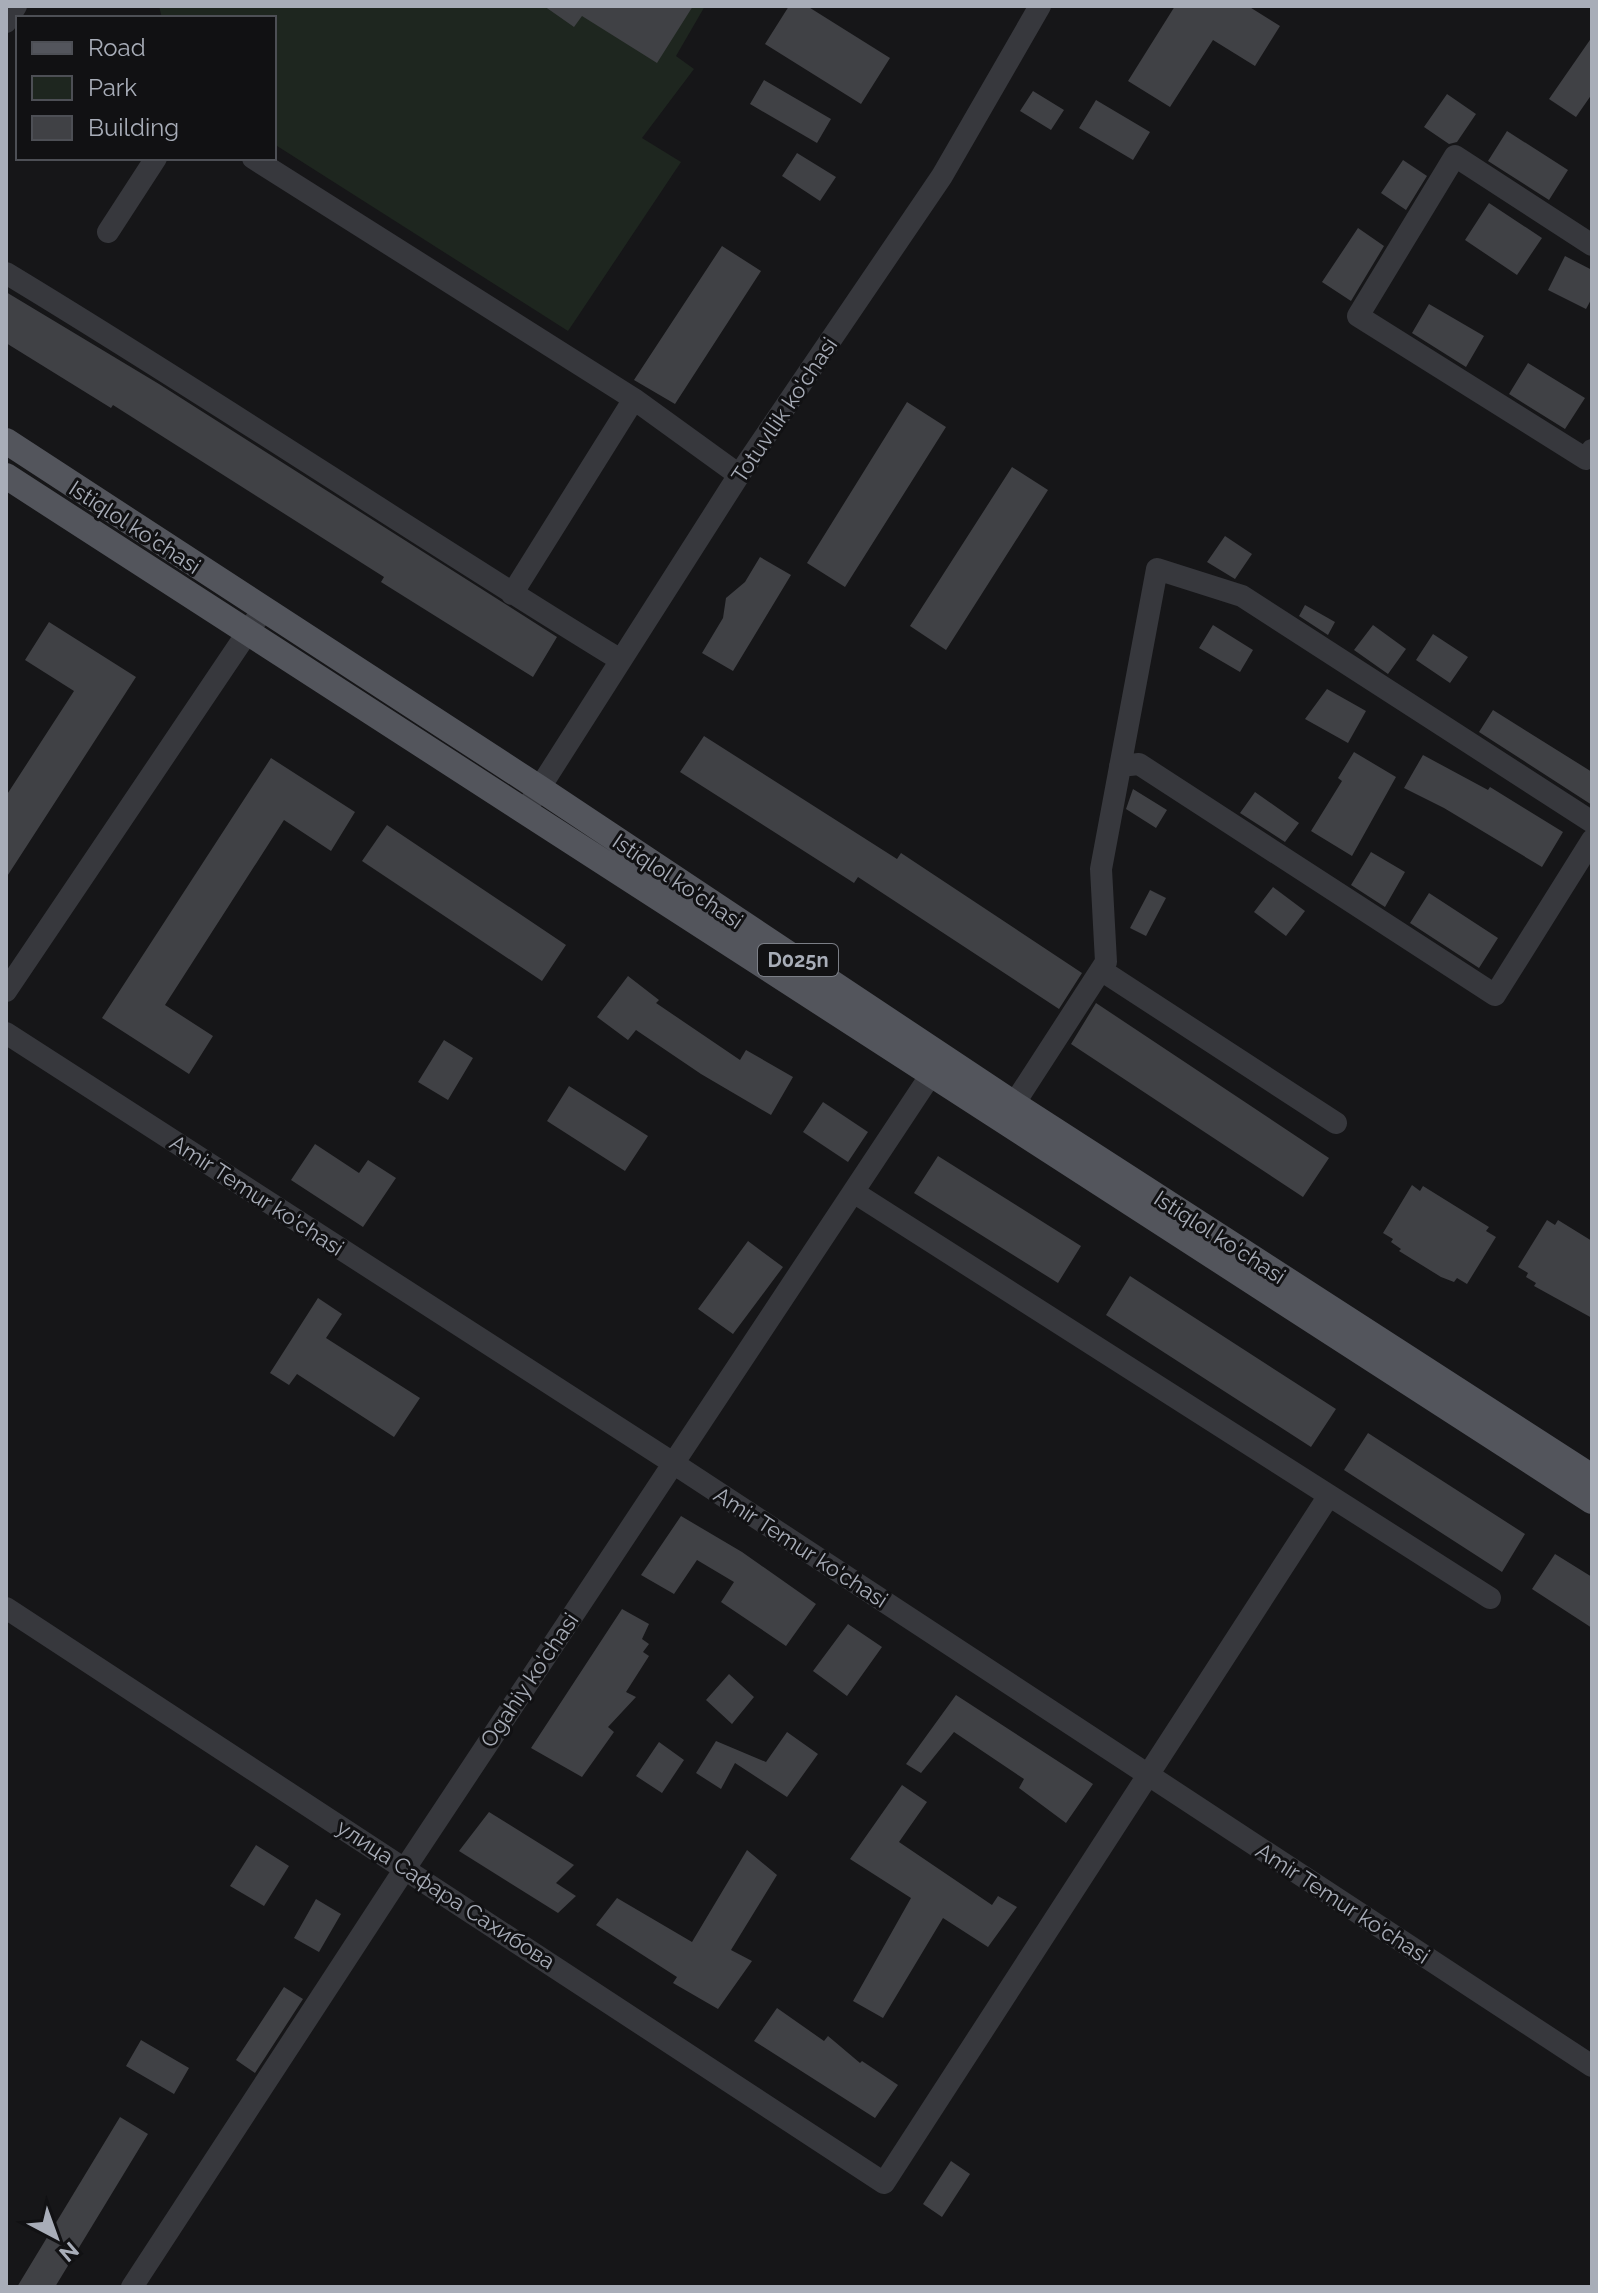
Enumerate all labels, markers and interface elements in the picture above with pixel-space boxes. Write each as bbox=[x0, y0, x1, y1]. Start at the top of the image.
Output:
legend bbox=[16, 16, 276, 160]
text: Road bbox=[88, 33, 146, 62]
text: Park bbox=[88, 73, 137, 102]
text: Building bbox=[88, 113, 179, 142]
street label: Totuvllik ko'chasi bbox=[726, 332, 842, 488]
street label: Istiqlol ko'chasi bbox=[64, 475, 206, 579]
street label: Istiqlol ko'chasi bbox=[608, 828, 748, 934]
road number: D025n bbox=[758, 944, 838, 976]
street label: Amir Temur ko'chasi bbox=[165, 1129, 349, 1261]
street label: Istiqlol ko'chasi bbox=[1149, 1185, 1291, 1289]
street label: Amir Temur ko'chasi bbox=[709, 1481, 893, 1613]
street label: Ogahiy ko'chasi bbox=[474, 1608, 584, 1752]
street label: улица Сафара Сахибова bbox=[332, 1814, 560, 1974]
street label: Amir Temur ko'chasi bbox=[1251, 1837, 1435, 1969]
north arrow bbox=[16, 2197, 96, 2277]
text: N bbox=[54, 2237, 84, 2267]

